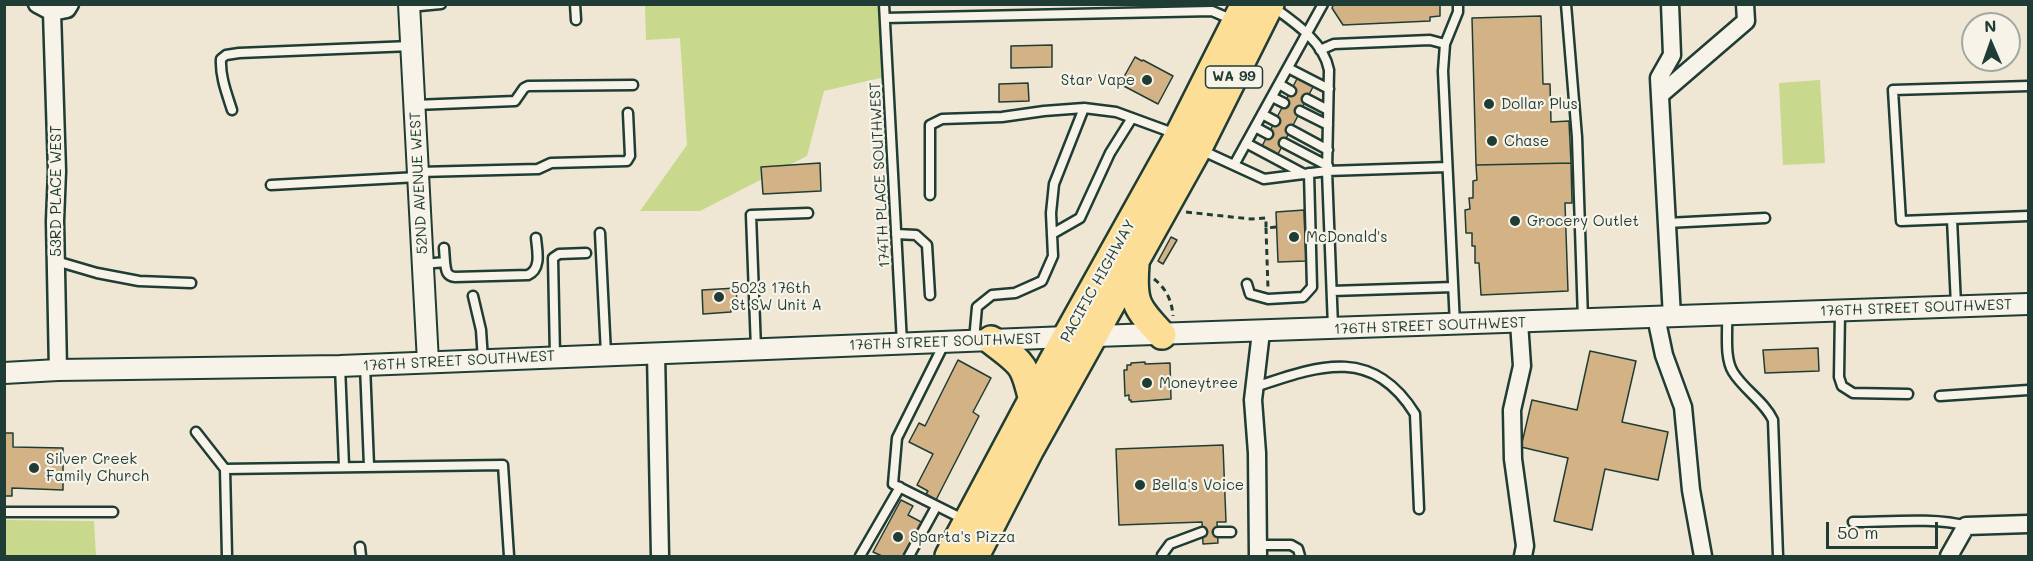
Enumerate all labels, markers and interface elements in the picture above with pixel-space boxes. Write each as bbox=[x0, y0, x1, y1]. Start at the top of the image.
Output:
north arrow bbox=[1961, 12, 2021, 72]
text: N bbox=[1984, 15, 1997, 36]
road number: WA 99 bbox=[1206, 66, 1262, 88]
place label: Star Vape bbox=[1061, 71, 1135, 89]
marker: Star Vape bbox=[1140, 73, 1154, 87]
street label: 174TH PLACE SOUTHWEST bbox=[866, 82, 894, 268]
place label: Dollar Plus bbox=[1501, 95, 1578, 113]
marker: Dollar Plus bbox=[1482, 97, 1496, 111]
street label: 52ND AVENUE WEST bbox=[406, 111, 432, 255]
street label: 53RD PLACE WEST bbox=[47, 125, 65, 257]
place label: Chase bbox=[1504, 132, 1549, 150]
marker: Chase bbox=[1485, 134, 1499, 148]
place label: Grocery Outlet bbox=[1527, 212, 1639, 230]
marker: Grocery Outlet bbox=[1508, 214, 1522, 228]
street label: PACIFIC HIGHWAY bbox=[1057, 216, 1139, 346]
place label: McDonald's bbox=[1306, 228, 1388, 246]
marker: McDonald's bbox=[1287, 230, 1301, 244]
place label: 5023 176th St SW Unit A bbox=[731, 279, 822, 314]
marker: 5023 176th St SW Unit A bbox=[712, 290, 726, 304]
street label: 176TH STREET SOUTHWEST bbox=[1819, 296, 2013, 320]
street label: 176TH STREET SOUTHWEST bbox=[1333, 314, 1527, 338]
street label: 176TH STREET SOUTHWEST bbox=[848, 330, 1042, 354]
street label: 176TH STREET SOUTHWEST bbox=[362, 347, 556, 375]
place label: Moneytree bbox=[1159, 374, 1238, 392]
marker: Moneytree bbox=[1140, 376, 1154, 390]
place label: Silver Creek Family Church bbox=[46, 450, 149, 485]
marker: Silver Creek Family Church bbox=[27, 461, 41, 475]
place label: Bella's Voice bbox=[1152, 476, 1244, 494]
marker: Bella's Voice bbox=[1133, 478, 1147, 492]
scale bar bbox=[1829, 510, 1942, 548]
text: 50 m bbox=[1837, 520, 1879, 544]
place label: Sparta's Pizza bbox=[910, 528, 1016, 546]
marker: Sparta's Pizza bbox=[891, 530, 905, 544]

